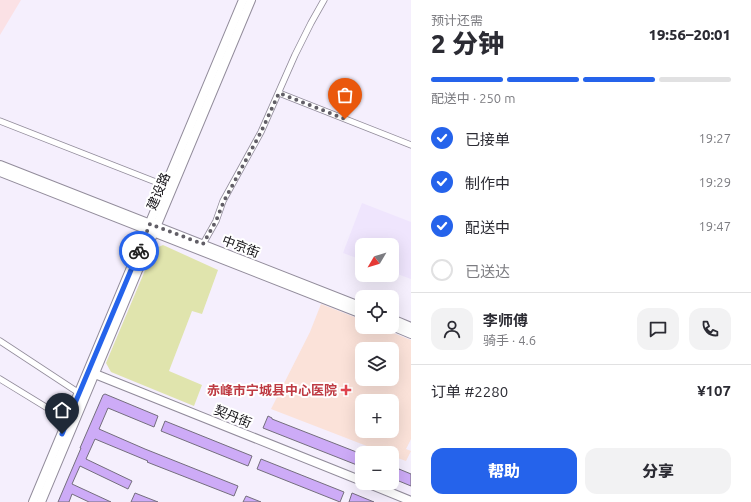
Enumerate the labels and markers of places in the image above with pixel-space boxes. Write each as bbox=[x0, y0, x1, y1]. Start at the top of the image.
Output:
pin bbox=[328, 78, 362, 119]
place label: 赤峰市宁城县中心医院 bbox=[207, 383, 337, 397]
marker: 赤峰市宁城县中心医院 bbox=[340, 384, 352, 396]
pin bbox=[45, 393, 79, 434]

